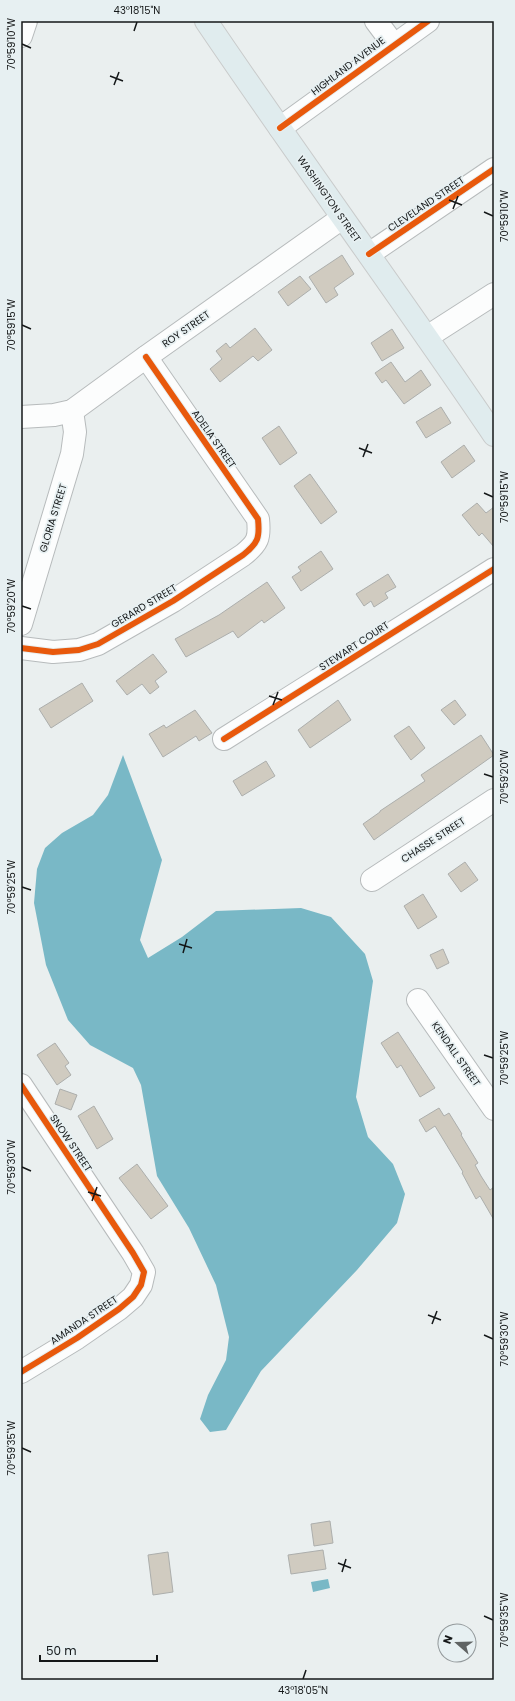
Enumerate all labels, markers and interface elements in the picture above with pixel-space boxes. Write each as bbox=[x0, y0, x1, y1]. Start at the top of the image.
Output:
text: 43°18'15"N bbox=[114, 3, 160, 18]
text: 70°59'10"W bbox=[4, 18, 19, 70]
street label: HIGHLAND AVENUE bbox=[308, 33, 388, 99]
street label: WASHINGTON STREET bbox=[293, 153, 365, 246]
street label: CLEVELAND STREET bbox=[385, 172, 468, 235]
text: 70°59'10"W bbox=[497, 190, 512, 242]
text: 70°59'15"W bbox=[4, 299, 19, 351]
street label: ROY STREET bbox=[159, 307, 214, 351]
street label: ADELIA STREET bbox=[188, 407, 240, 472]
text: 70°59'15"W bbox=[497, 471, 512, 523]
street label: GLORIA STREET bbox=[35, 481, 71, 554]
text: 70°59'20"W bbox=[4, 578, 19, 633]
street label: GERARD STREET bbox=[108, 580, 180, 632]
street label: STEWART COURT bbox=[316, 617, 392, 674]
text: 70°59'20"W bbox=[497, 749, 512, 804]
street label: CHASSE STREET bbox=[398, 813, 469, 866]
text: 70°59'25"W bbox=[4, 859, 19, 914]
street label: KENDALL STREET bbox=[428, 1018, 484, 1090]
text: 70°59'25"W bbox=[497, 1030, 512, 1085]
street label: SNOW STREET bbox=[46, 1111, 96, 1175]
text: 70°59'30"W bbox=[4, 1139, 19, 1194]
street label: AMANDA STREET bbox=[47, 1291, 121, 1348]
text: 70°59'30"W bbox=[497, 1311, 512, 1366]
text: 70°59'35"W bbox=[4, 1420, 19, 1475]
text: 70°59'35"W bbox=[497, 1592, 512, 1647]
north arrow bbox=[437, 1623, 477, 1663]
text: N bbox=[439, 1633, 457, 1646]
scale bar bbox=[40, 1637, 157, 1663]
text: 50 m bbox=[46, 1642, 77, 1659]
text: 43°18'05"N bbox=[278, 1683, 328, 1698]

